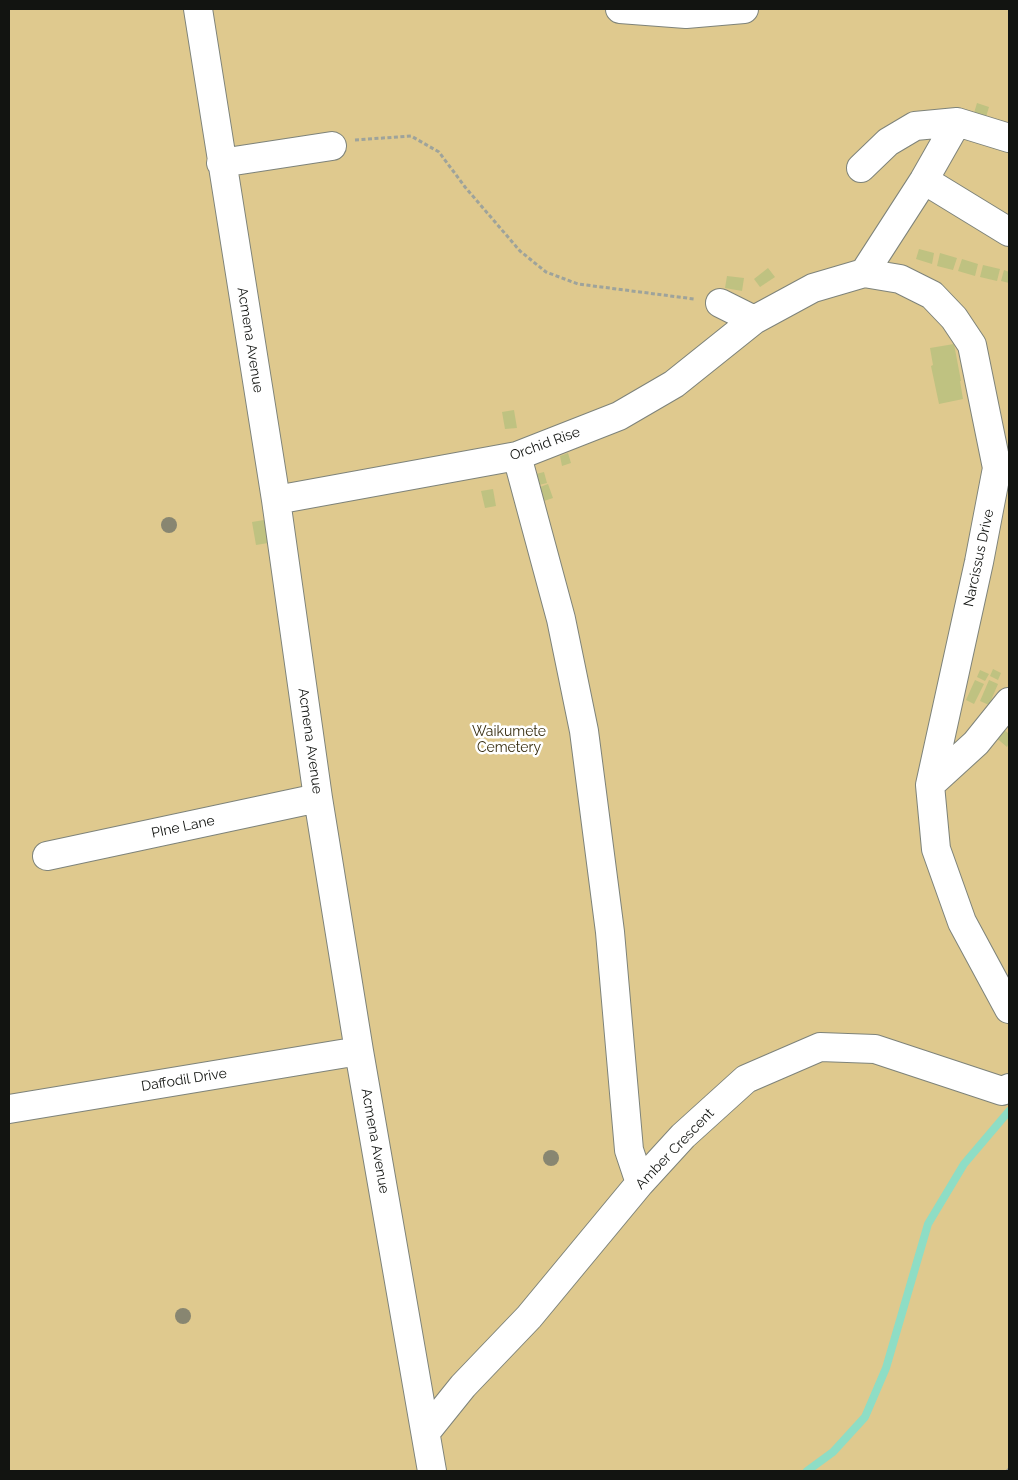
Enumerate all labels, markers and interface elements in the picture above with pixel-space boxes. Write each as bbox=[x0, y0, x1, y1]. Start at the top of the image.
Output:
street label: Acmena Avenue bbox=[233, 286, 267, 394]
street label: Orchid Rise bbox=[508, 424, 582, 464]
street label: Narcissus Drive bbox=[960, 508, 998, 608]
street label: Acmena Avenue bbox=[294, 687, 326, 795]
park label: Waikumete Cemetery bbox=[472, 724, 546, 756]
street label: PIne Lane bbox=[150, 812, 216, 842]
street label: Daffodil Drive bbox=[140, 1065, 228, 1095]
street label: Acmena Avenue bbox=[357, 1087, 393, 1195]
street label: Amber Crescent bbox=[632, 1105, 718, 1193]

